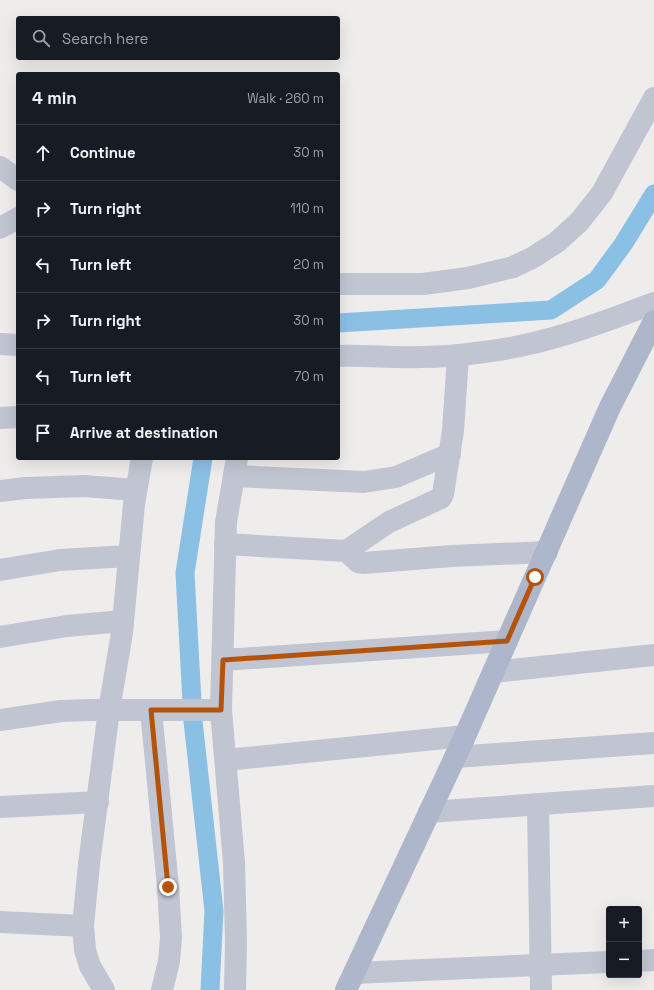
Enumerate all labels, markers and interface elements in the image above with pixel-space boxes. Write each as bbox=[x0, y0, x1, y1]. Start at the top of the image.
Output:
search box bbox=[16, 16, 340, 60]
icon: search bbox=[30, 27, 52, 49]
text: Search here bbox=[62, 29, 148, 48]
text: 4 min bbox=[32, 87, 77, 109]
text: Walk · 260 m bbox=[247, 90, 324, 107]
icon: ahead bbox=[32, 142, 54, 164]
text: Continue bbox=[70, 143, 136, 162]
text: 30 m bbox=[293, 144, 324, 161]
icon: right bbox=[32, 198, 54, 220]
text: Turn right bbox=[70, 199, 141, 218]
text: 110 m bbox=[290, 200, 324, 217]
icon: left bbox=[32, 254, 54, 276]
text: Turn left bbox=[70, 255, 132, 274]
text: 20 m bbox=[293, 256, 324, 273]
icon: right bbox=[32, 310, 54, 332]
text: Turn right bbox=[70, 311, 141, 330]
text: 30 m bbox=[293, 312, 324, 329]
icon: left bbox=[32, 366, 54, 388]
text: Turn left bbox=[70, 367, 132, 386]
text: 70 m bbox=[294, 368, 324, 385]
icon: arrive bbox=[32, 422, 54, 444]
text: Arrive at destination bbox=[70, 423, 218, 442]
route start bbox=[526, 568, 544, 586]
route end bbox=[159, 878, 177, 896]
map controls bbox=[606, 906, 642, 978]
button: + bbox=[606, 906, 642, 942]
button: − bbox=[606, 942, 642, 978]

